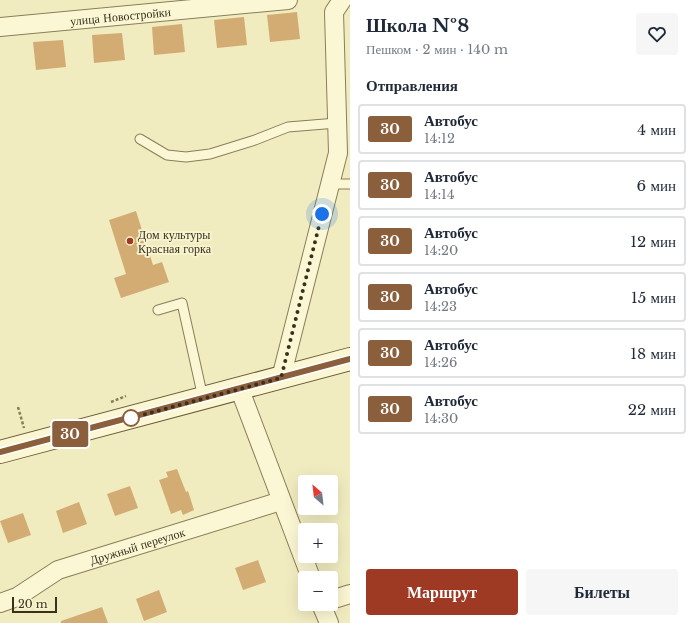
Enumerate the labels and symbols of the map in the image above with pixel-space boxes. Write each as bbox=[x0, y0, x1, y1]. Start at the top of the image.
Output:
street label: улица Новостройки bbox=[69, 3, 172, 28]
your location bbox=[312, 204, 332, 224]
place label: Дом культуры Красная горка bbox=[138, 227, 212, 256]
marker: Дом культуры Красная горка bbox=[125, 236, 135, 246]
unlabelled marker bbox=[122, 409, 140, 427]
line badge: 30 bbox=[52, 421, 88, 447]
north arrow bbox=[298, 475, 338, 515]
street label: Дружный переулок bbox=[88, 524, 187, 567]
scale bar bbox=[12, 595, 57, 614]

